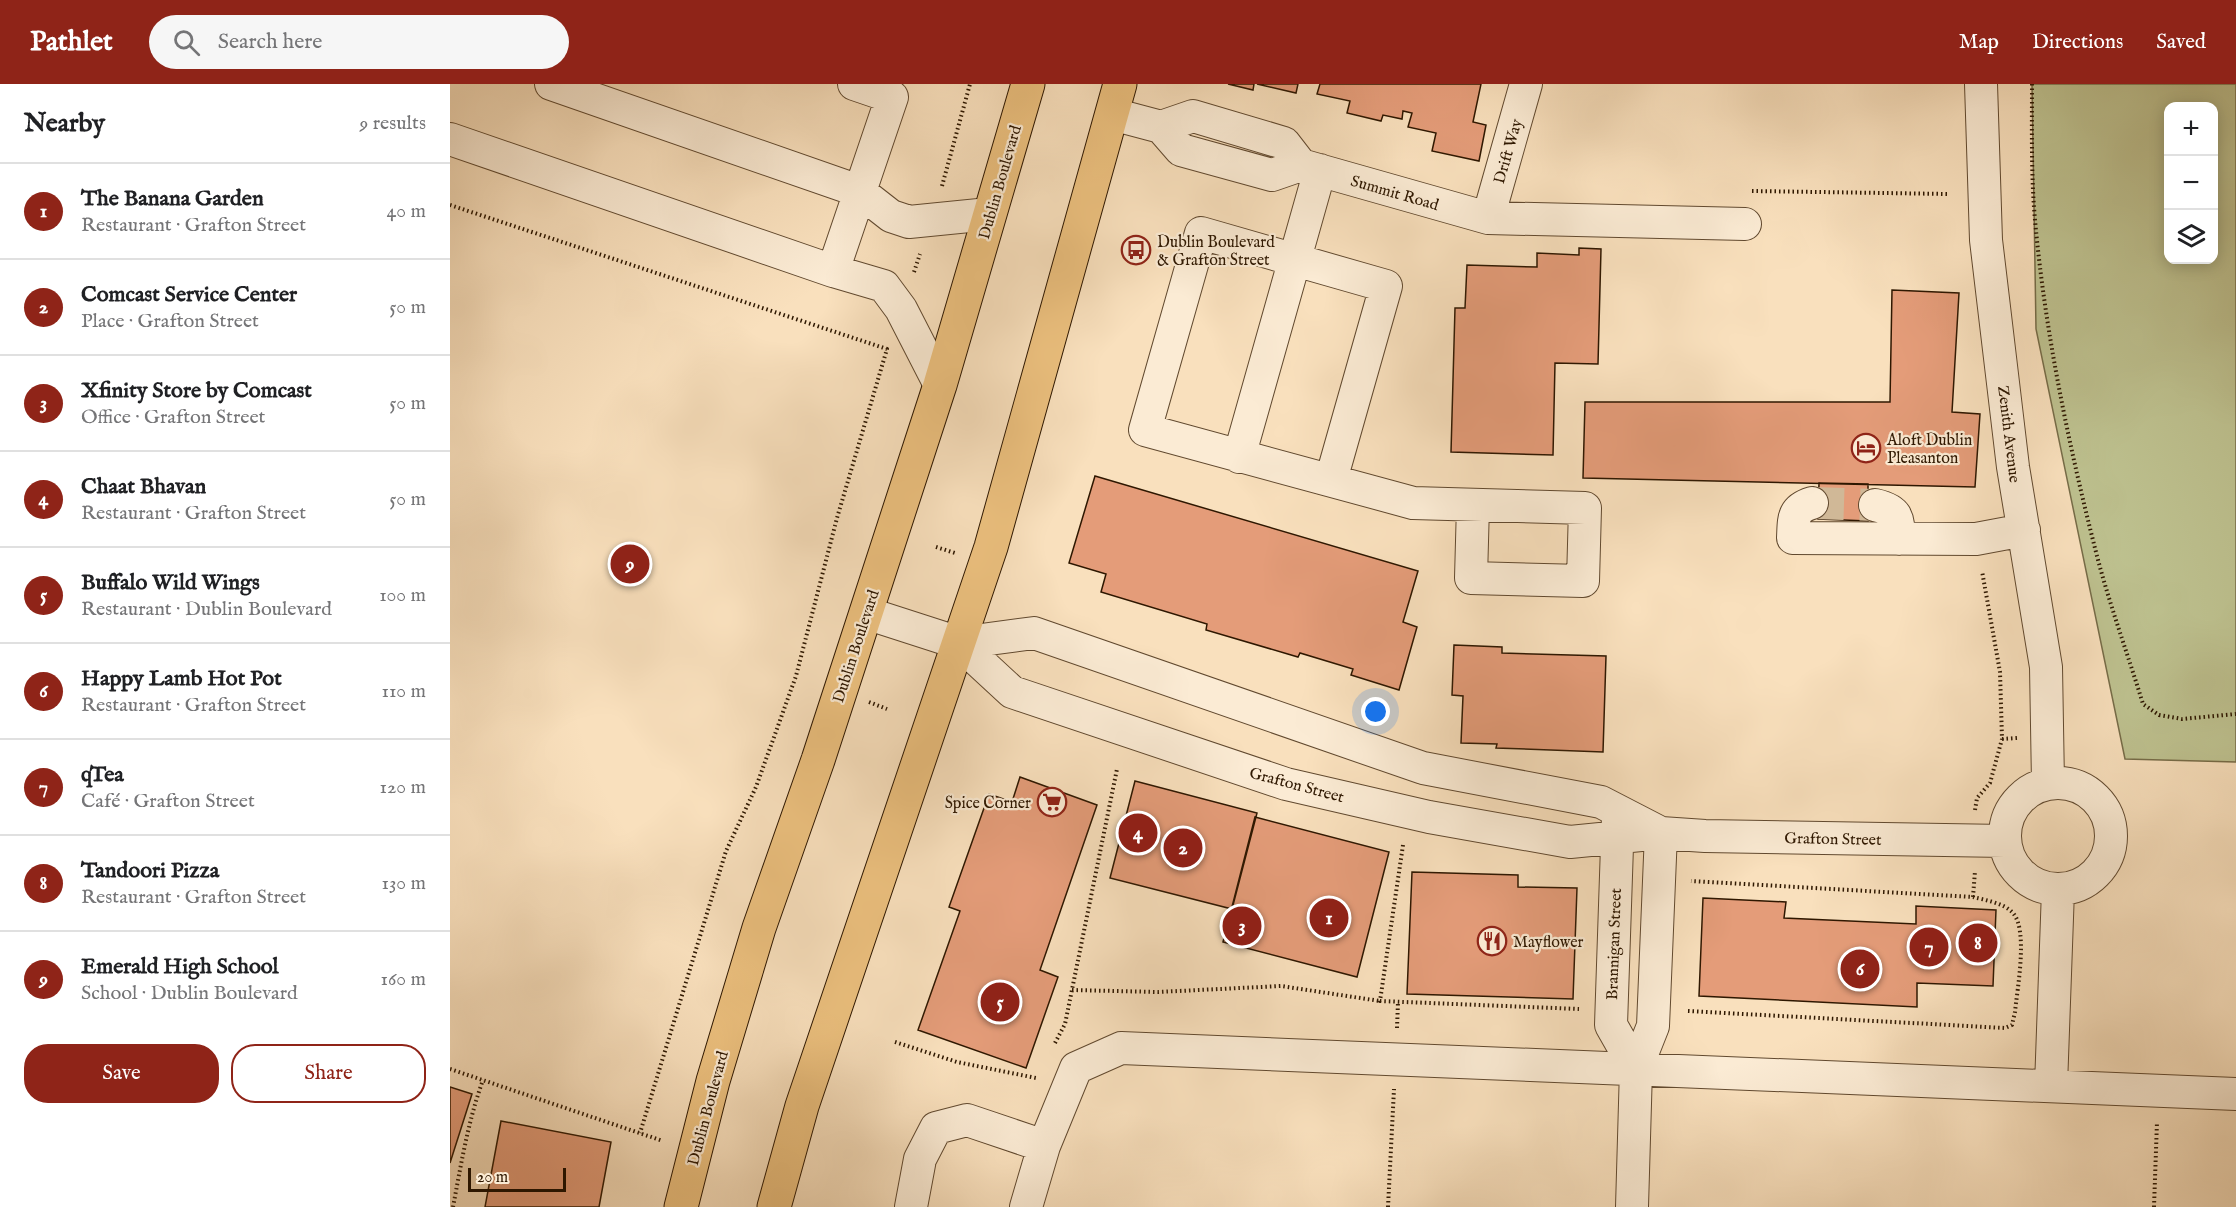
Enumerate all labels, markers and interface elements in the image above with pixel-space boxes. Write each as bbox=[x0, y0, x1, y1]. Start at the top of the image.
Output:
search box bbox=[149, 15, 569, 69]
text: Pathlet bbox=[30, 25, 113, 60]
icon: search bbox=[170, 26, 203, 59]
text: Search here bbox=[218, 28, 322, 56]
text: Map bbox=[1959, 29, 1999, 56]
text: Directions bbox=[2032, 29, 2123, 56]
text: Saved bbox=[2156, 29, 2206, 56]
map controls bbox=[2164, 102, 2218, 264]
button: + bbox=[2164, 102, 2218, 156]
text: Nearby bbox=[24, 107, 105, 140]
text: 9 results bbox=[360, 111, 426, 136]
street label: Drift Way bbox=[1490, 117, 1528, 186]
street label: Dublin Boulevard bbox=[975, 123, 1027, 242]
button: − bbox=[2164, 156, 2218, 210]
street label: Summit Road bbox=[1348, 172, 1441, 216]
text: The Banana Garden bbox=[81, 185, 264, 213]
text: 1 bbox=[40, 199, 47, 224]
text: 40 m bbox=[387, 199, 426, 224]
button: layers bbox=[2164, 210, 2218, 264]
text: Restaurant · Grafton Street bbox=[81, 213, 306, 238]
place label: Dublin Boulevard & Grafton Street bbox=[1157, 233, 1275, 271]
bus stop icon: Dublin Boulevard & Grafton Street bbox=[1120, 234, 1152, 266]
text: Comcast Service Center bbox=[81, 281, 297, 309]
text: 2 bbox=[39, 295, 48, 320]
text: 50 m bbox=[389, 295, 426, 320]
text: Place · Grafton Street bbox=[81, 309, 259, 334]
text: Xfinity Store by Comcast bbox=[81, 377, 312, 405]
street label: Zenith Avenue bbox=[1992, 385, 2024, 484]
text: 3 bbox=[40, 391, 47, 416]
text: 50 m bbox=[389, 391, 426, 416]
text: Office · Grafton Street bbox=[81, 405, 265, 430]
place label: Aloft Dublin Pleasanton bbox=[1886, 431, 1973, 469]
hotel icon: Aloft Dublin Pleasanton bbox=[1850, 432, 1882, 464]
text: Chaat Bhavan bbox=[81, 473, 206, 501]
text: 4 bbox=[39, 487, 48, 512]
text: 50 m bbox=[389, 487, 426, 512]
text: Restaurant · Grafton Street bbox=[81, 501, 306, 526]
pin: 9 bbox=[610, 542, 650, 586]
text: Buffalo Wild Wings bbox=[81, 569, 260, 597]
text: 5 bbox=[40, 583, 47, 608]
text: 100 m bbox=[379, 583, 426, 608]
street label: Dublin Boulevard bbox=[829, 587, 885, 706]
text: Restaurant · Dublin Boulevard bbox=[81, 597, 332, 622]
text: Happy Lamb Hot Pot bbox=[81, 665, 282, 693]
text: 6 bbox=[39, 679, 48, 704]
text: 110 m bbox=[382, 679, 426, 704]
text: Restaurant · Grafton Street bbox=[81, 693, 306, 718]
your location bbox=[1361, 697, 1390, 726]
text: qTea bbox=[81, 761, 124, 789]
street label: Grafton Street bbox=[1247, 764, 1346, 808]
text: 7 bbox=[39, 775, 48, 800]
text: 120 m bbox=[380, 775, 426, 800]
supermarket icon: Spice Corner bbox=[1036, 786, 1068, 818]
text: Café · Grafton Street bbox=[81, 789, 255, 814]
place label: Spice Corner bbox=[945, 794, 1031, 814]
pin: 4 bbox=[1118, 810, 1158, 855]
pin: 2 bbox=[1164, 826, 1202, 870]
street label: Grafton Street bbox=[1784, 829, 1882, 851]
text: Tandoori Pizza bbox=[81, 857, 219, 885]
text: 8 bbox=[40, 871, 47, 896]
text: 130 m bbox=[381, 871, 426, 896]
text: Restaurant · Grafton Street bbox=[81, 885, 306, 910]
street label: Brannigan Street bbox=[1603, 887, 1627, 1000]
pin: 1 bbox=[1310, 896, 1348, 940]
pin: 3 bbox=[1222, 904, 1262, 948]
pin: 8 bbox=[1958, 920, 1997, 966]
pin: 7 bbox=[1910, 924, 1948, 970]
restaurant icon: Mayflower bbox=[1476, 925, 1508, 957]
place label: Mayflower bbox=[1513, 933, 1584, 953]
pin: 6 bbox=[1840, 946, 1880, 992]
text: Emerald High School bbox=[81, 953, 279, 981]
text: 9 bbox=[39, 967, 48, 992]
text: 160 m bbox=[380, 967, 426, 992]
pin: 5 bbox=[980, 980, 1020, 1024]
text: School · Dublin Boulevard bbox=[81, 981, 298, 1006]
button: Save bbox=[24, 1044, 219, 1103]
button: Share bbox=[231, 1044, 426, 1103]
street label: Dublin Boulevard bbox=[684, 1049, 734, 1168]
scale bar bbox=[468, 1165, 566, 1192]
text: 20 m bbox=[477, 1168, 508, 1188]

